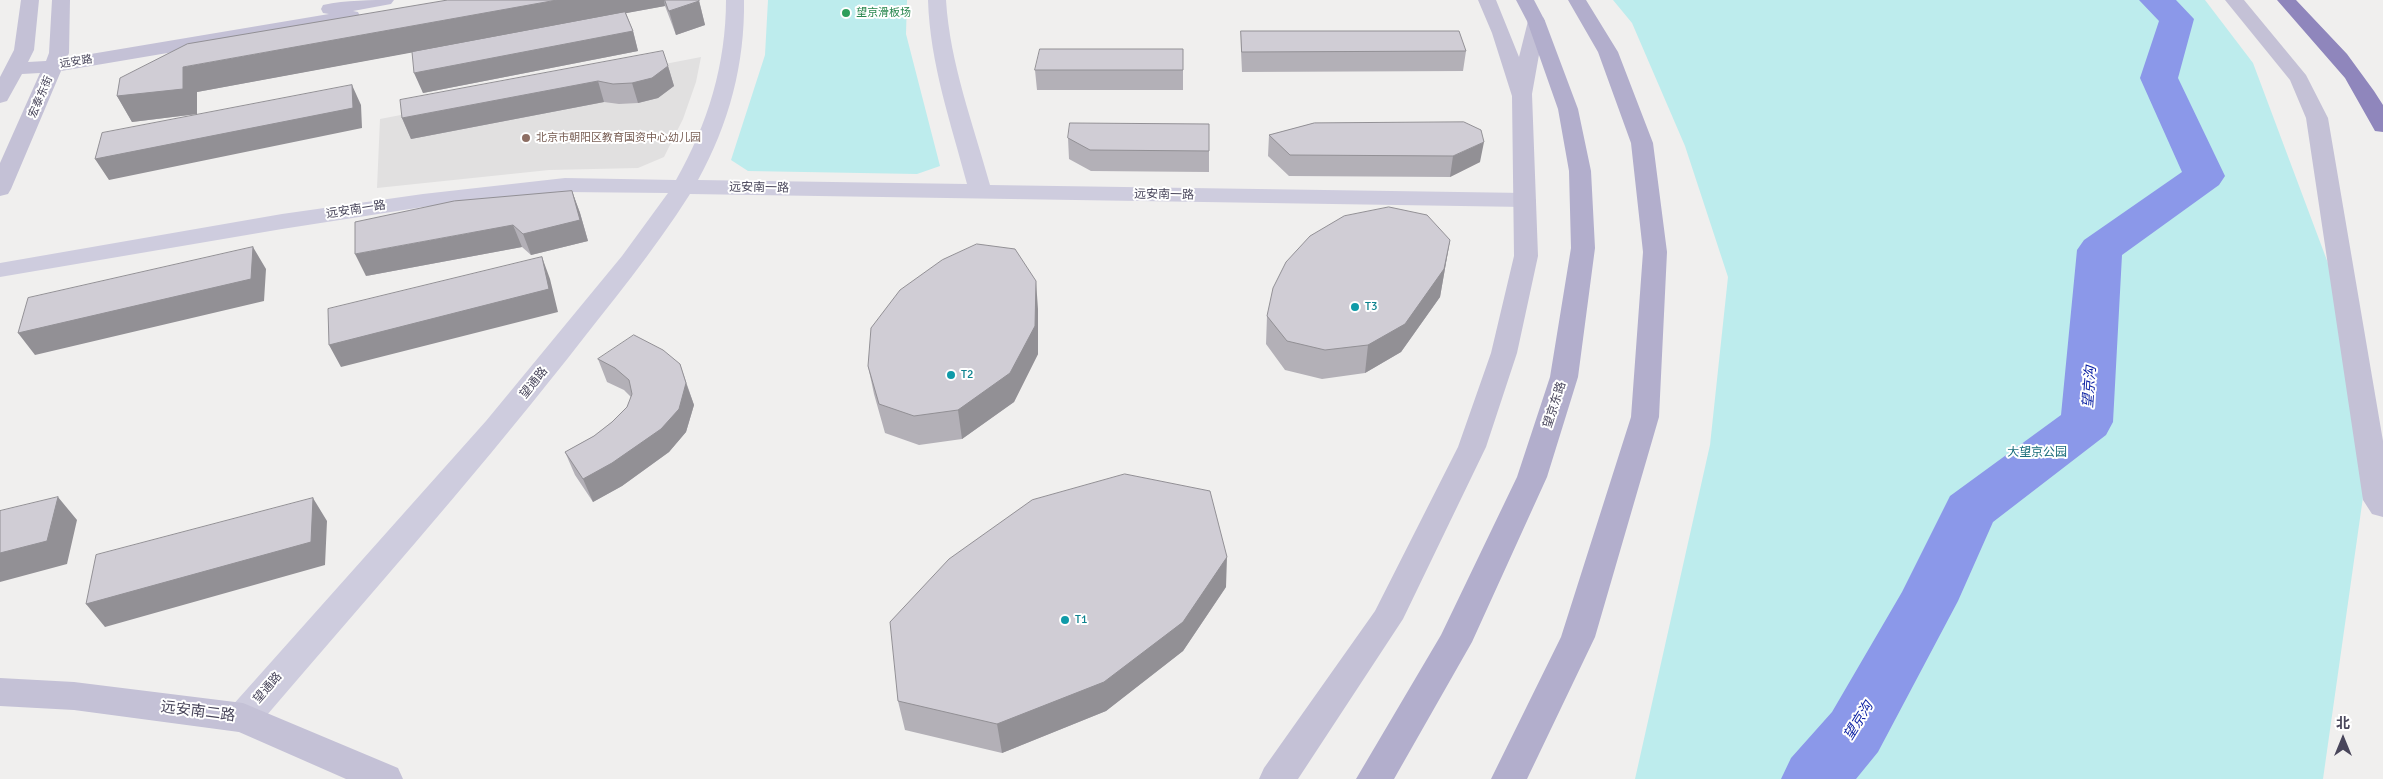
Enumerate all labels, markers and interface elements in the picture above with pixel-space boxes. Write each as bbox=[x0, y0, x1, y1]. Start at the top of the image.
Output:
place label: 望京滑板场 bbox=[856, 6, 911, 20]
marker: 望京滑板场 bbox=[840, 7, 852, 19]
street label: 远安路 bbox=[59, 53, 93, 71]
street label: 宏泰东街 bbox=[26, 74, 56, 120]
place label: 北京市朝阳区教育国资中心幼儿园 bbox=[536, 131, 701, 145]
marker: 北京市朝阳区教育国资中心幼儿园 bbox=[520, 132, 532, 144]
street label: 远安南一路 bbox=[729, 180, 789, 196]
street label: 远安南一路 bbox=[1134, 187, 1194, 203]
street label: 远安南一路 bbox=[325, 198, 387, 222]
place label: T3 bbox=[1365, 300, 1377, 314]
marker: T3 bbox=[1349, 301, 1361, 313]
street label: 望通路 bbox=[517, 364, 551, 402]
water label: 望京沟 bbox=[2080, 365, 2100, 409]
place label: T2 bbox=[961, 368, 973, 382]
marker: T2 bbox=[945, 369, 957, 381]
street label: 望京东路 bbox=[1541, 380, 1569, 430]
park label: 大望京公园 bbox=[2007, 446, 2067, 460]
place label: T1 bbox=[1075, 613, 1087, 627]
marker: T1 bbox=[1059, 614, 1071, 626]
street label: 望通路 bbox=[251, 670, 285, 706]
street label: 远安南二路 bbox=[160, 698, 236, 726]
water label: 望京沟 bbox=[1841, 699, 1877, 743]
north arrow bbox=[2318, 714, 2368, 764]
text: 北 bbox=[2336, 715, 2350, 732]

